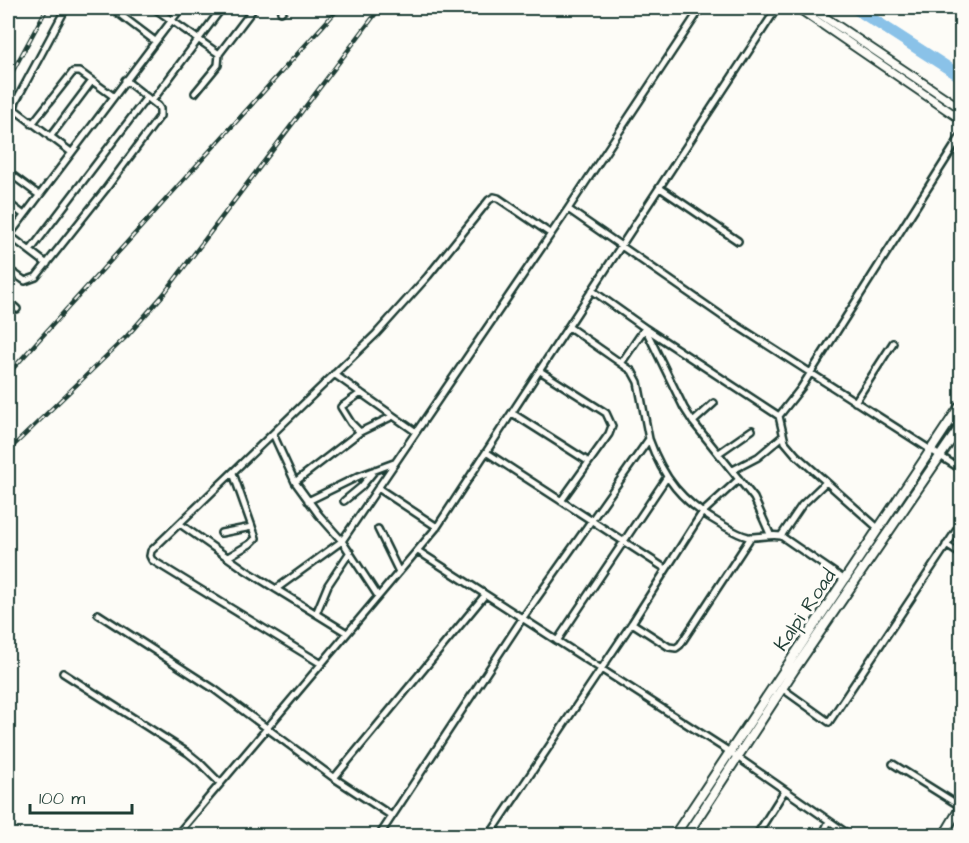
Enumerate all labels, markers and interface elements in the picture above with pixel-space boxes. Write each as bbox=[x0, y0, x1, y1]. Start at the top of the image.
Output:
street label: Kalpi Road bbox=[767, 563, 843, 657]
scale bar bbox=[30, 777, 132, 815]
text: 100 m bbox=[39, 786, 85, 811]

